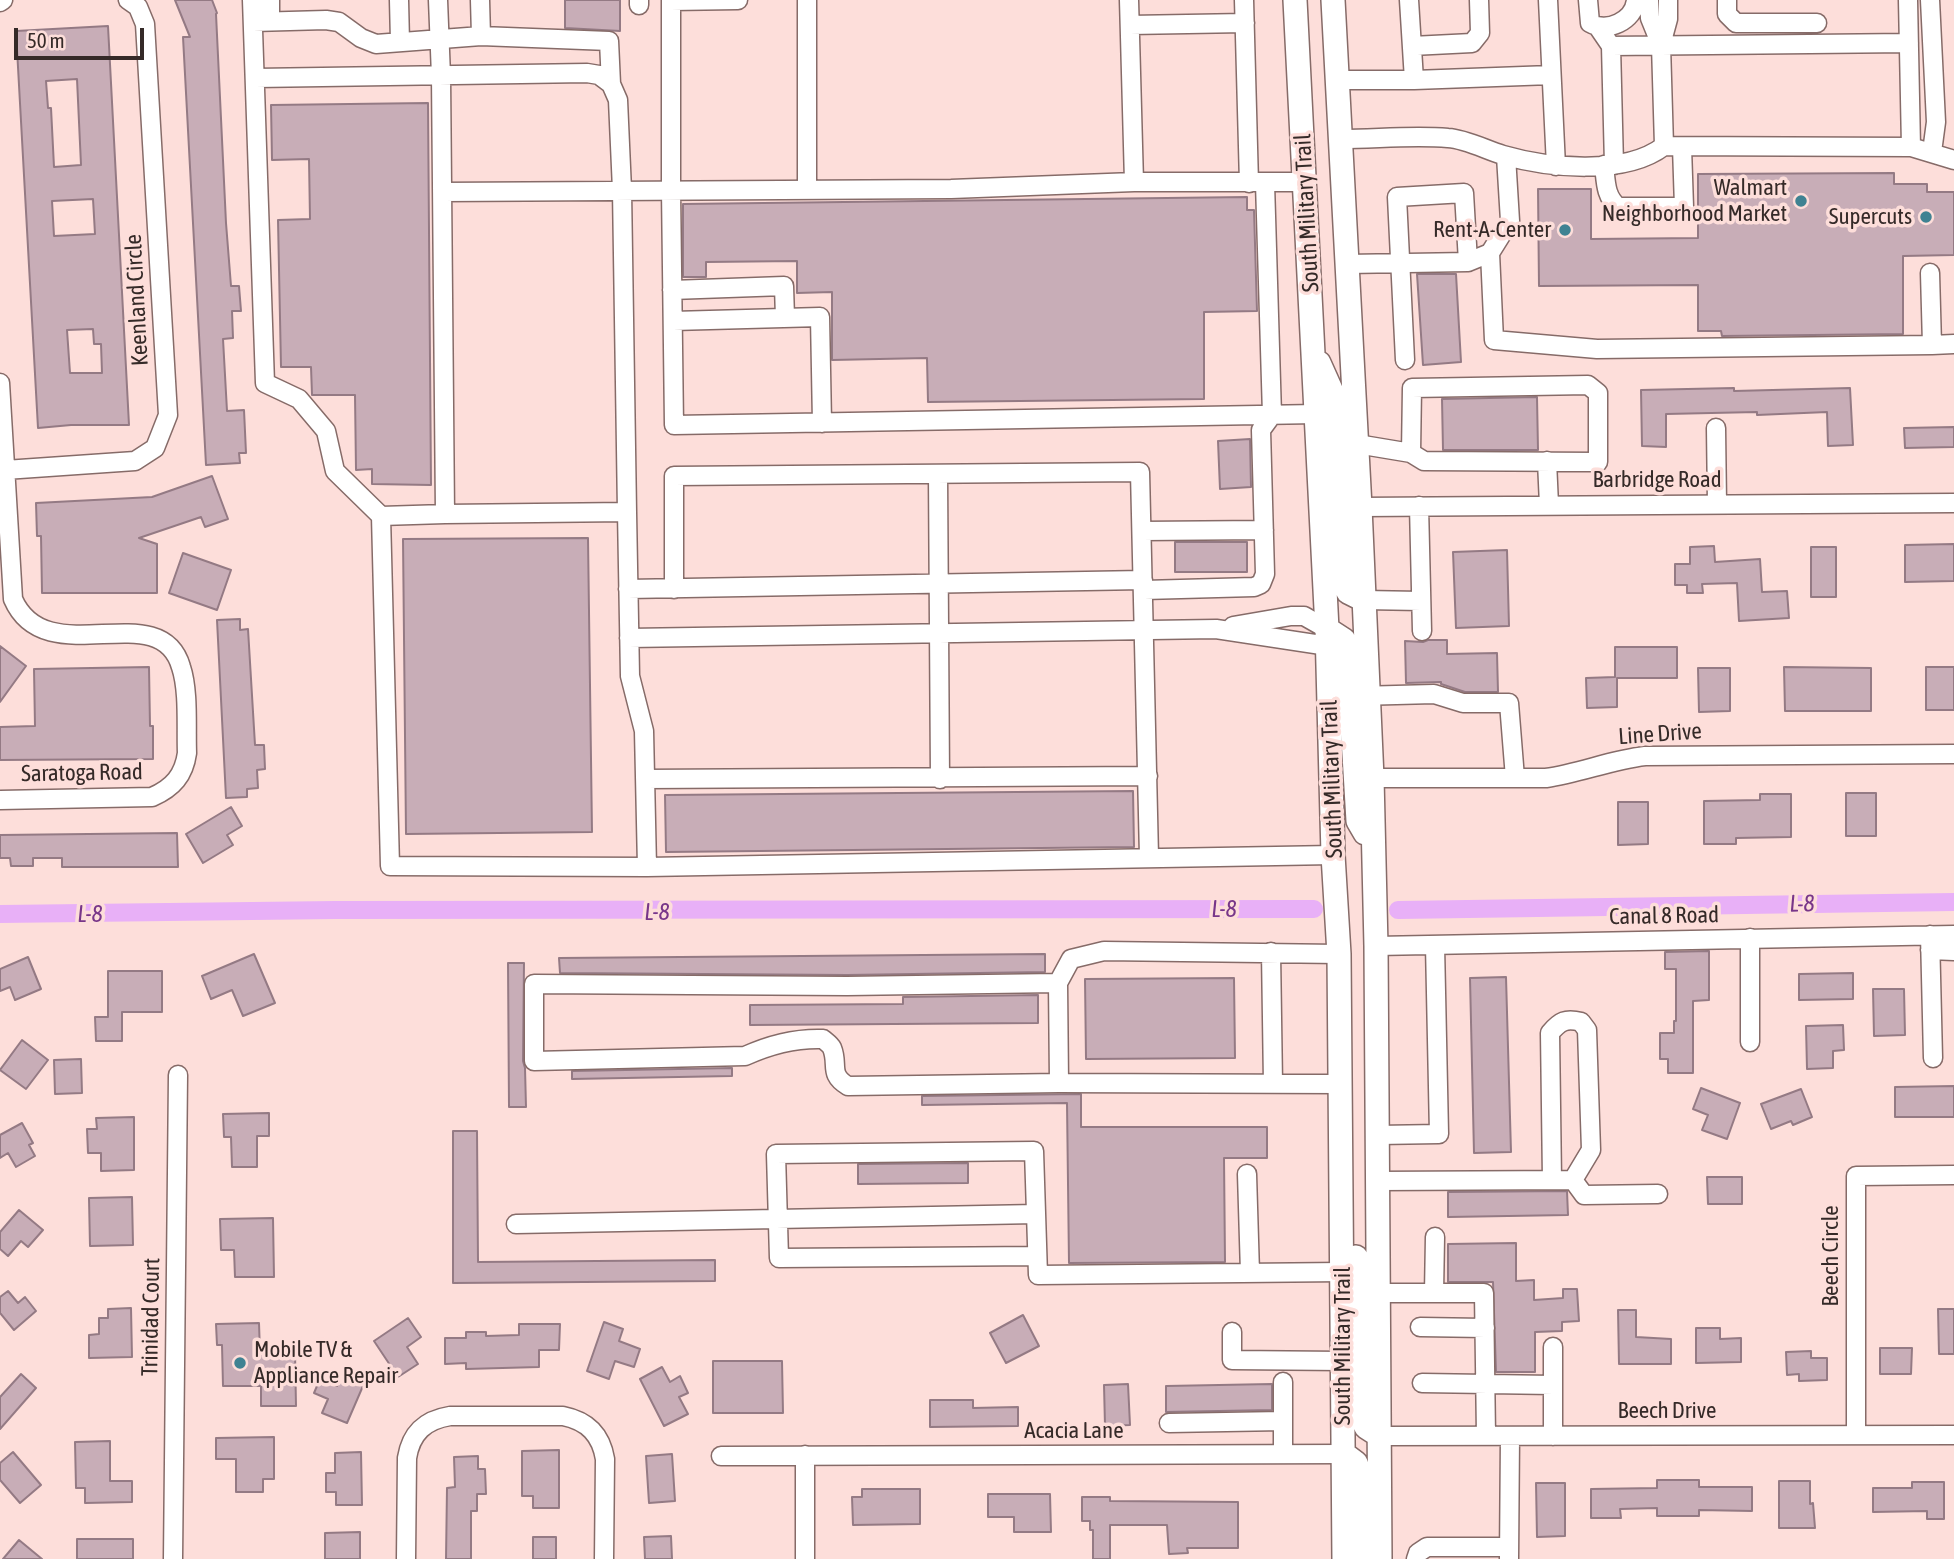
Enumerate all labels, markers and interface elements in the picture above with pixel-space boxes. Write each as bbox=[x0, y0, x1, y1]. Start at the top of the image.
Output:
scale bar bbox=[18, 14, 147, 58]
text: 50 m bbox=[27, 28, 65, 52]
street label: South Military Trail bbox=[1289, 133, 1325, 293]
place label: Walmart Neighborhood Market bbox=[1602, 174, 1787, 228]
marker: Walmart Neighborhood Market bbox=[1793, 193, 1809, 209]
place label: Supercuts bbox=[1829, 203, 1912, 231]
marker: Supercuts bbox=[1918, 209, 1934, 225]
place label: Rent-A-Center bbox=[1433, 216, 1551, 244]
marker: Rent-A-Center bbox=[1557, 222, 1573, 238]
street label: Keenland Circle bbox=[120, 233, 154, 367]
street label: Barbridge Road bbox=[1592, 466, 1722, 494]
street label: South Military Trail bbox=[1315, 699, 1349, 859]
street label: Line Drive bbox=[1617, 717, 1703, 751]
street label: Saratoga Road bbox=[21, 758, 143, 788]
water label: L-8 bbox=[1789, 889, 1815, 919]
water label: L-8 bbox=[1211, 895, 1237, 923]
water label: L-8 bbox=[644, 898, 670, 926]
water label: L-8 bbox=[77, 900, 103, 928]
street label: Canal 8 Road bbox=[1609, 901, 1719, 931]
street label: Beech Circle bbox=[1817, 1205, 1845, 1307]
street label: Trinidad Court bbox=[136, 1258, 166, 1376]
street label: South Military Trail bbox=[1329, 1267, 1357, 1425]
place label: Mobile TV & Appliance Repair bbox=[254, 1336, 398, 1390]
marker: Mobile TV & Appliance Repair bbox=[232, 1355, 248, 1371]
street label: Beech Drive bbox=[1617, 1397, 1717, 1425]
street label: Acacia Lane bbox=[1024, 1417, 1124, 1445]

